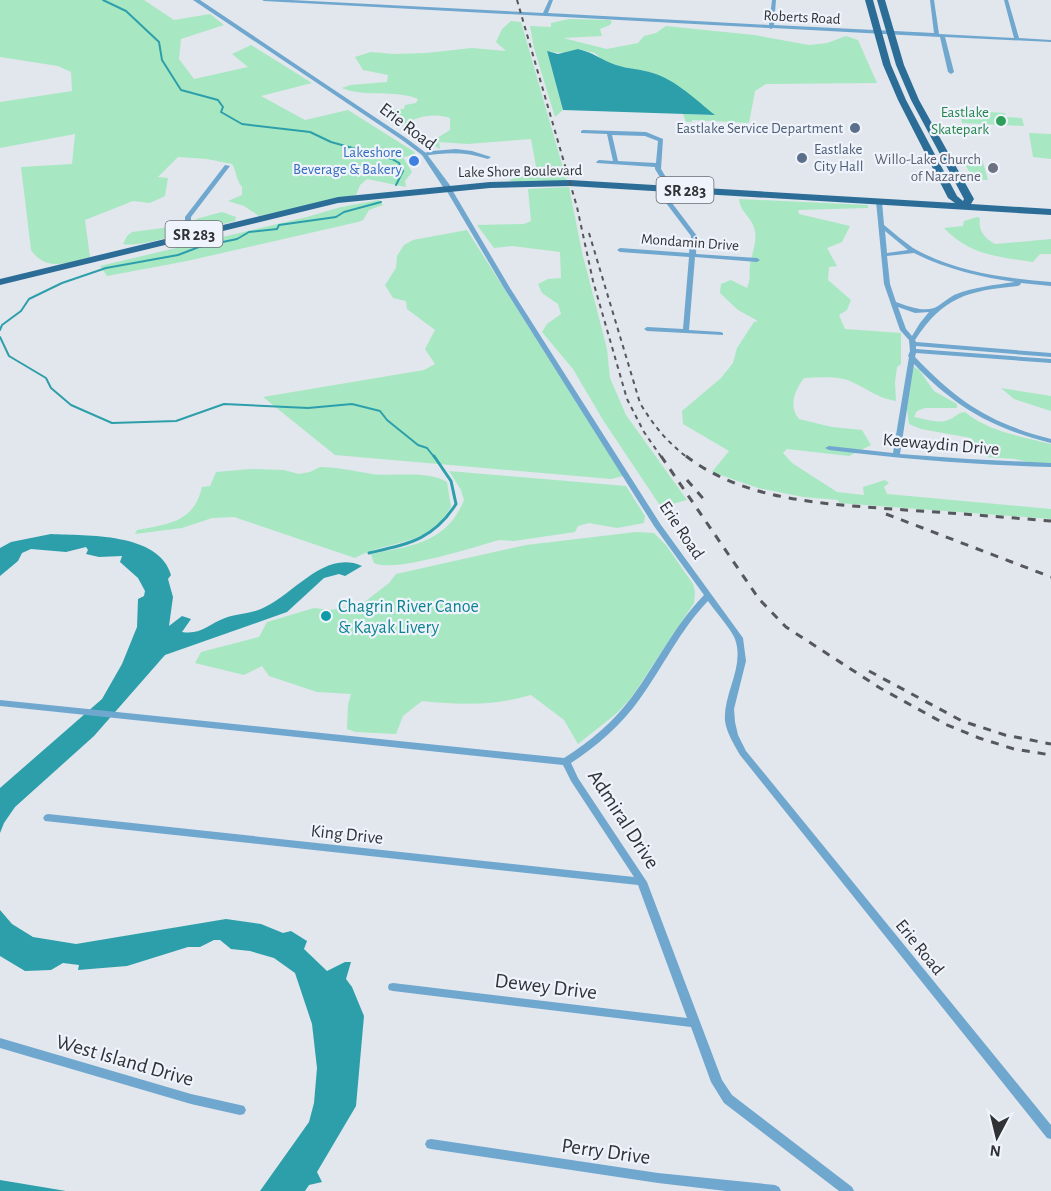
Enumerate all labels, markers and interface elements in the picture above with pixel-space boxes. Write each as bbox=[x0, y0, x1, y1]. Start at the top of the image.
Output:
street label: Roberts Road bbox=[763, 8, 841, 27]
street label: Erie Road bbox=[376, 100, 439, 154]
place label: Eastlake Skatepark bbox=[931, 105, 989, 137]
marker: Eastlake Skatepark bbox=[994, 114, 1008, 128]
place label: Eastlake Service Department bbox=[676, 121, 843, 136]
marker: Eastlake Service Department bbox=[848, 121, 862, 135]
place label: Eastlake City Hall bbox=[814, 142, 863, 174]
place label: Lakeshore Beverage & Bakery bbox=[293, 145, 403, 177]
marker: Eastlake City Hall bbox=[795, 151, 809, 165]
place label: Willo-Lake Church of Nazarene bbox=[874, 152, 981, 184]
marker: Lakeshore Beverage & Bakery bbox=[407, 154, 421, 168]
marker: Willo-Lake Church of Nazarene bbox=[986, 161, 1000, 175]
street label: Lake Shore Boulevard bbox=[458, 163, 583, 180]
road number: SR 283 bbox=[656, 177, 714, 203]
road number: SR 283 bbox=[166, 221, 222, 247]
street label: Mondamin Drive bbox=[641, 232, 739, 253]
street label: Keewaydin Drive bbox=[882, 431, 1000, 459]
street label: Erie Road bbox=[655, 498, 707, 563]
place label: Chagrin River Canoe & Kayak Livery bbox=[338, 598, 479, 637]
marker: Chagrin River Canoe & Kayak Livery bbox=[319, 609, 333, 623]
street label: Admiral Drive bbox=[584, 766, 663, 872]
street label: King Drive bbox=[310, 822, 384, 848]
street label: Erie Road bbox=[892, 916, 947, 979]
street label: Dewey Drive bbox=[494, 970, 598, 1003]
street label: West Island Drive bbox=[54, 1031, 196, 1090]
north arrow bbox=[967, 1107, 1027, 1167]
street label: Perry Drive bbox=[560, 1135, 652, 1168]
text: N bbox=[989, 1142, 1002, 1160]

